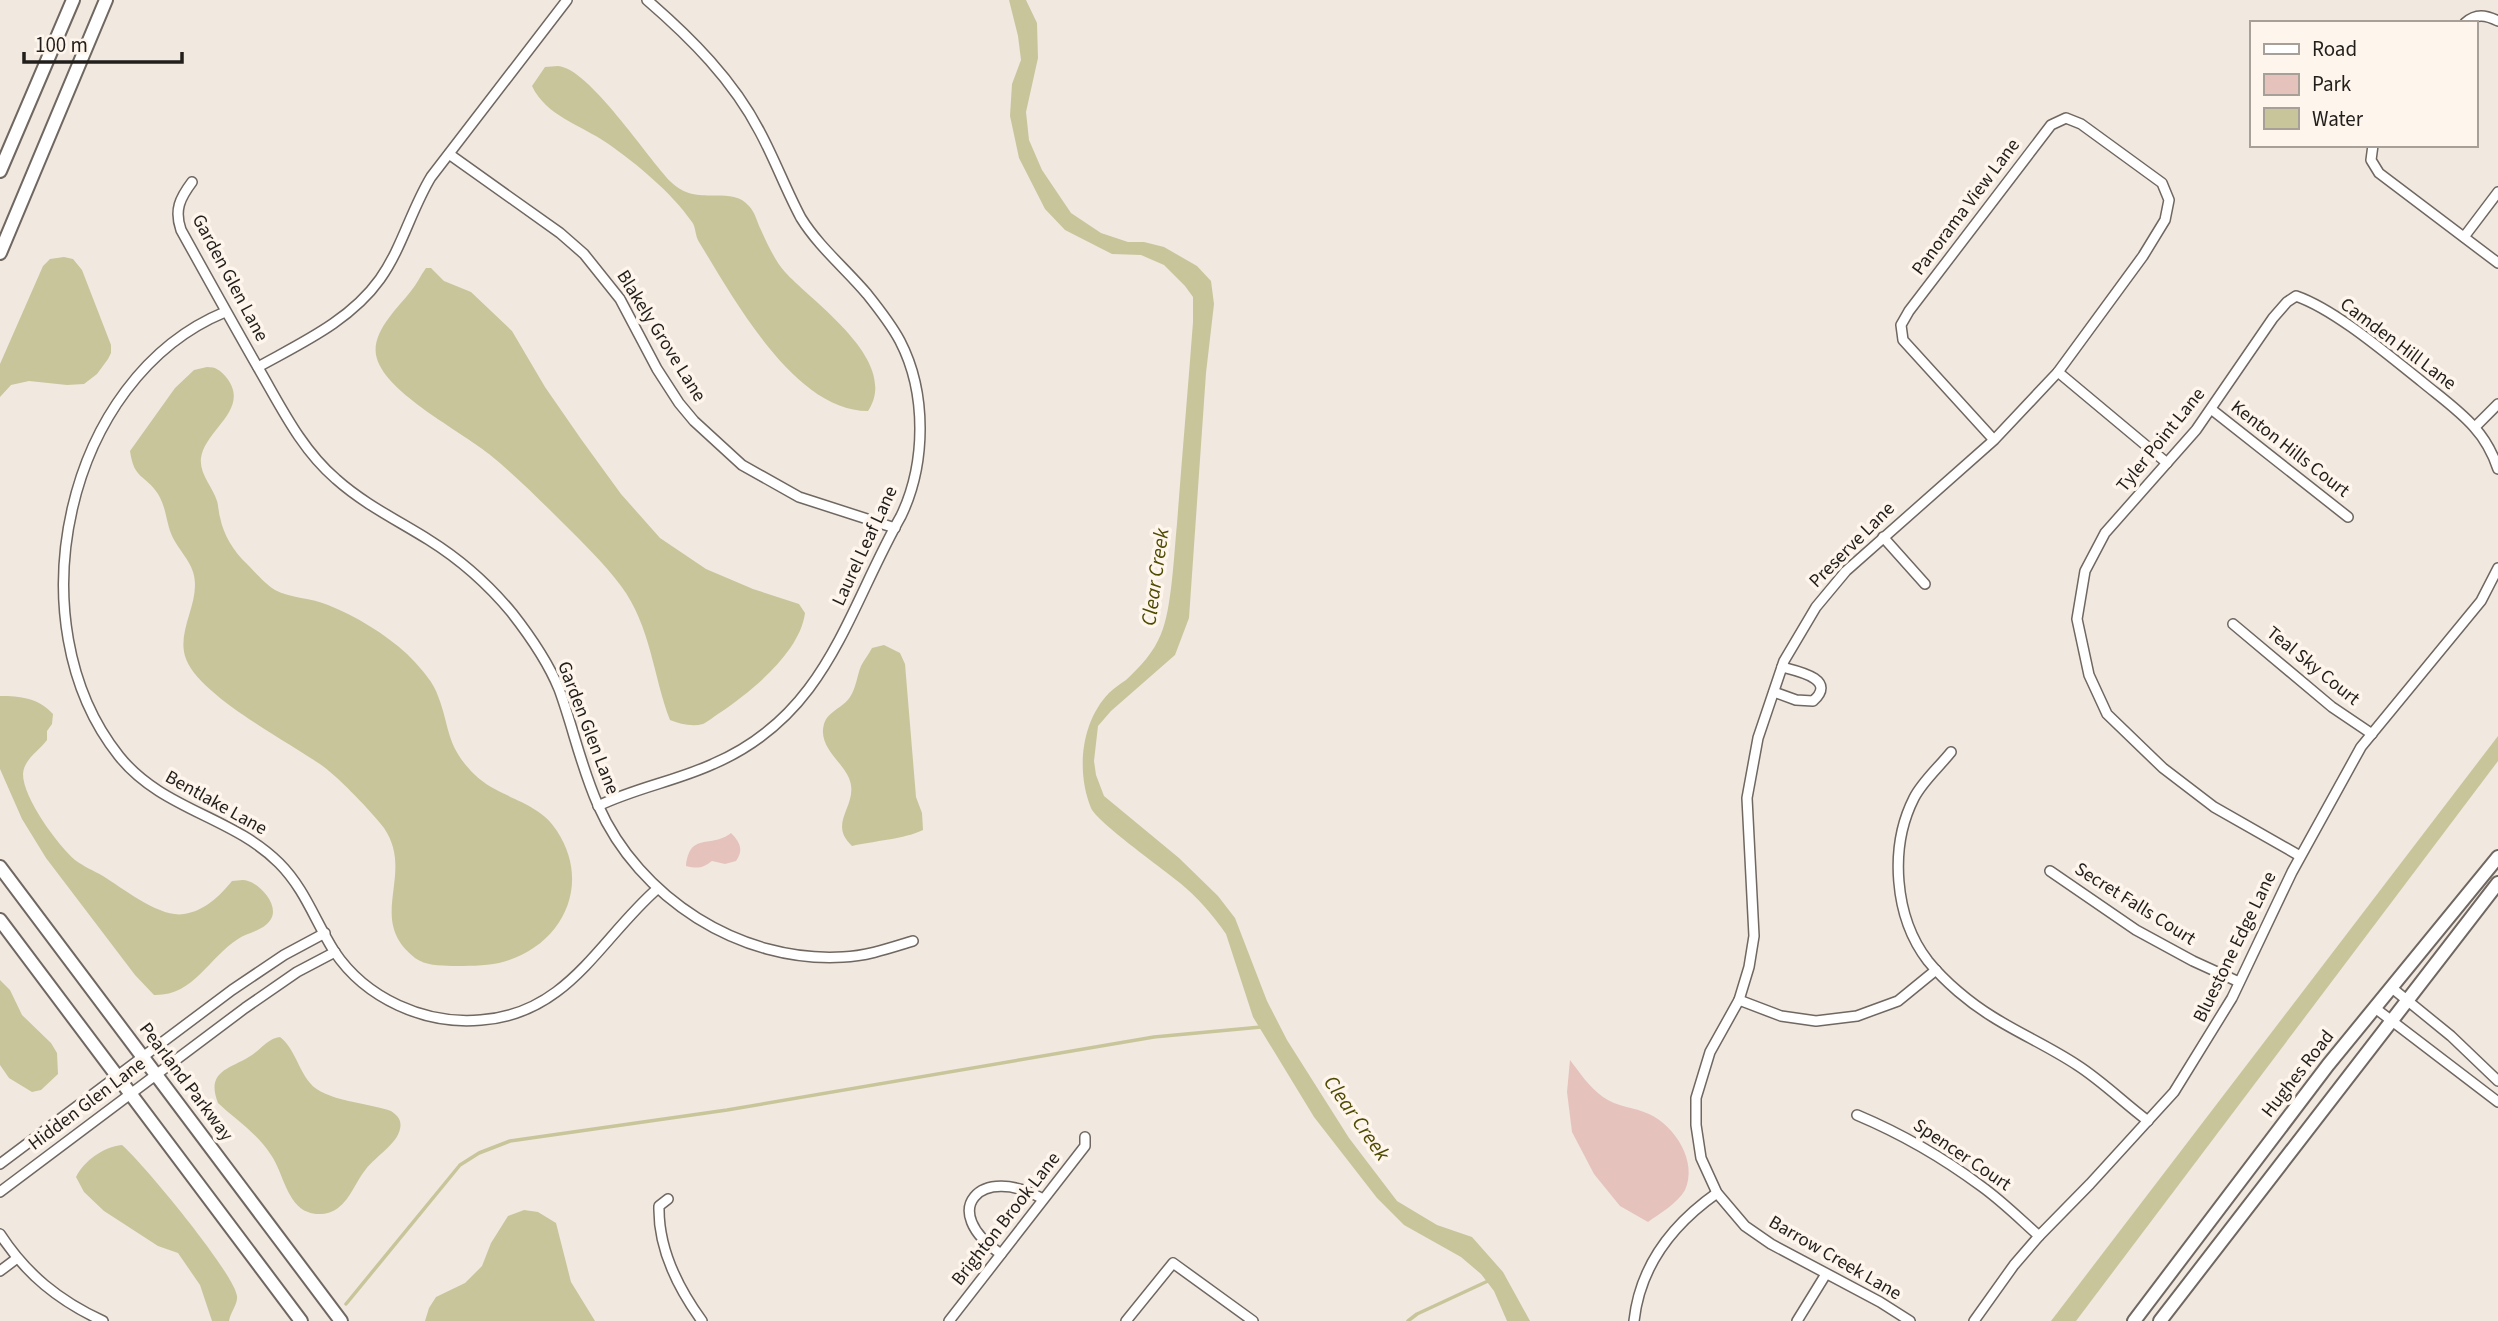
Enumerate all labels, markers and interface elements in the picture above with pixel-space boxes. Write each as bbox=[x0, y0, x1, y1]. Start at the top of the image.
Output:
scale bar bbox=[24, 21, 182, 65]
legend bbox=[2250, 21, 2477, 147]
text: 100 m bbox=[35, 30, 88, 60]
text: Road bbox=[2312, 34, 2357, 64]
text: Park bbox=[2312, 69, 2352, 99]
text: Water bbox=[2312, 104, 2364, 134]
street label: Panorama View Lane bbox=[1906, 133, 2026, 281]
street label: Garden Glen Lane bbox=[185, 210, 275, 346]
street label: Blakely Grove Lane bbox=[610, 265, 712, 407]
street label: Camden Hill Lane bbox=[2334, 291, 2462, 397]
street label: Tyler Point Lane bbox=[2110, 382, 2212, 498]
street label: Kenton Hills Court bbox=[2225, 394, 2356, 504]
street label: Laurel Leaf Lane bbox=[825, 482, 905, 610]
street label: Preserve Lane bbox=[1803, 496, 1901, 594]
water label: Clear Creek bbox=[1133, 525, 1177, 628]
street label: Teal Sky Court bbox=[2261, 620, 2366, 712]
street label: Garden Glen Lane bbox=[550, 657, 626, 799]
street label: Bentlake Lane bbox=[160, 764, 272, 842]
street label: Secret Falls Court bbox=[2069, 856, 2201, 952]
street label: Bluestone Edge Lane bbox=[2187, 867, 2283, 1027]
street label: Pearland Parkway bbox=[132, 1017, 240, 1147]
street label: Hughes Road bbox=[2255, 1024, 2341, 1124]
street label: Hidden Glen Lane bbox=[23, 1051, 151, 1157]
water label: Clear Creek bbox=[1317, 1069, 1398, 1168]
street label: Spencer Court bbox=[1908, 1112, 2017, 1198]
street label: Brighton Brook Lane bbox=[945, 1146, 1067, 1292]
street label: Barrow Creek Lane bbox=[1764, 1209, 1906, 1307]

